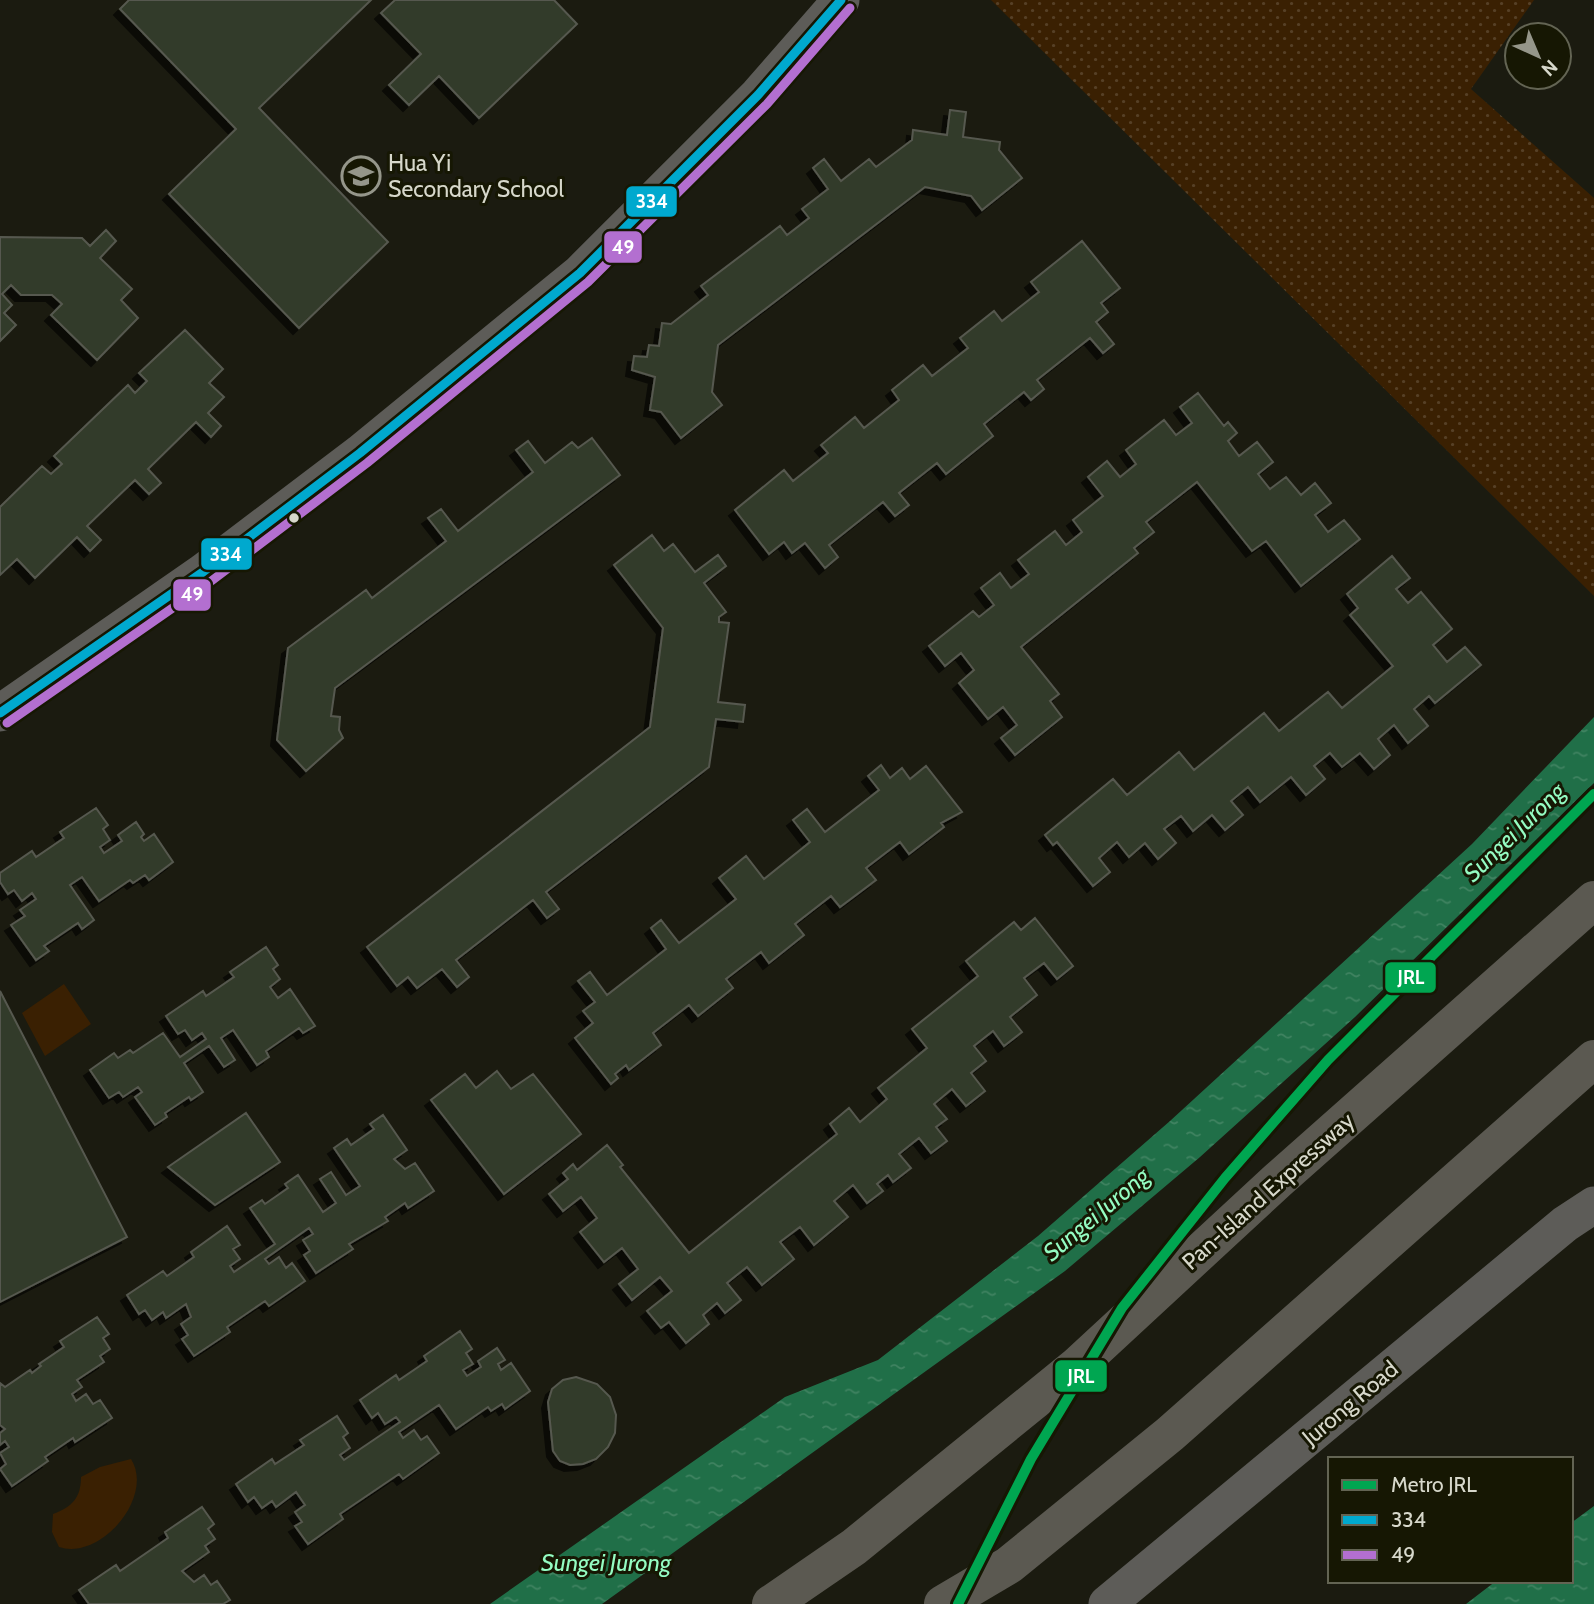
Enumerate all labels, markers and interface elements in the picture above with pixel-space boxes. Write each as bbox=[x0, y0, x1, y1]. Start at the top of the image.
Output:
north arrow bbox=[1503, 21, 1573, 91]
text: N bbox=[1537, 55, 1562, 81]
place label: Hua Yi Secondary School bbox=[388, 149, 564, 203]
school or university icon: Hua Yi Secondary School bbox=[340, 155, 382, 197]
line badge: 334 bbox=[625, 185, 678, 218]
text: 334 bbox=[636, 190, 668, 213]
line badge: 49 bbox=[603, 230, 643, 264]
text: 49 bbox=[612, 236, 634, 259]
unlabelled marker bbox=[287, 511, 301, 525]
line badge: 334 bbox=[200, 537, 253, 571]
text: 334 bbox=[210, 543, 242, 566]
line badge: 49 bbox=[172, 578, 212, 612]
text: 49 bbox=[181, 583, 203, 606]
water label: Sungei Jurong bbox=[1457, 776, 1572, 888]
line badge: JRL bbox=[1384, 961, 1437, 994]
text: JRL bbox=[1397, 966, 1425, 989]
street label: Pan-Island Expressway bbox=[1176, 1106, 1360, 1276]
water label: Sungei Jurong bbox=[1037, 1161, 1156, 1267]
street label: Jurong Road bbox=[1296, 1355, 1404, 1452]
line badge: JRL bbox=[1054, 1359, 1108, 1393]
text: JRL bbox=[1067, 1365, 1095, 1388]
legend bbox=[1328, 1457, 1573, 1583]
text: Metro JRL bbox=[1391, 1472, 1477, 1497]
text: 334 bbox=[1391, 1507, 1426, 1532]
text: 49 bbox=[1391, 1542, 1415, 1567]
water label: Sungei Jurong bbox=[541, 1548, 672, 1577]

